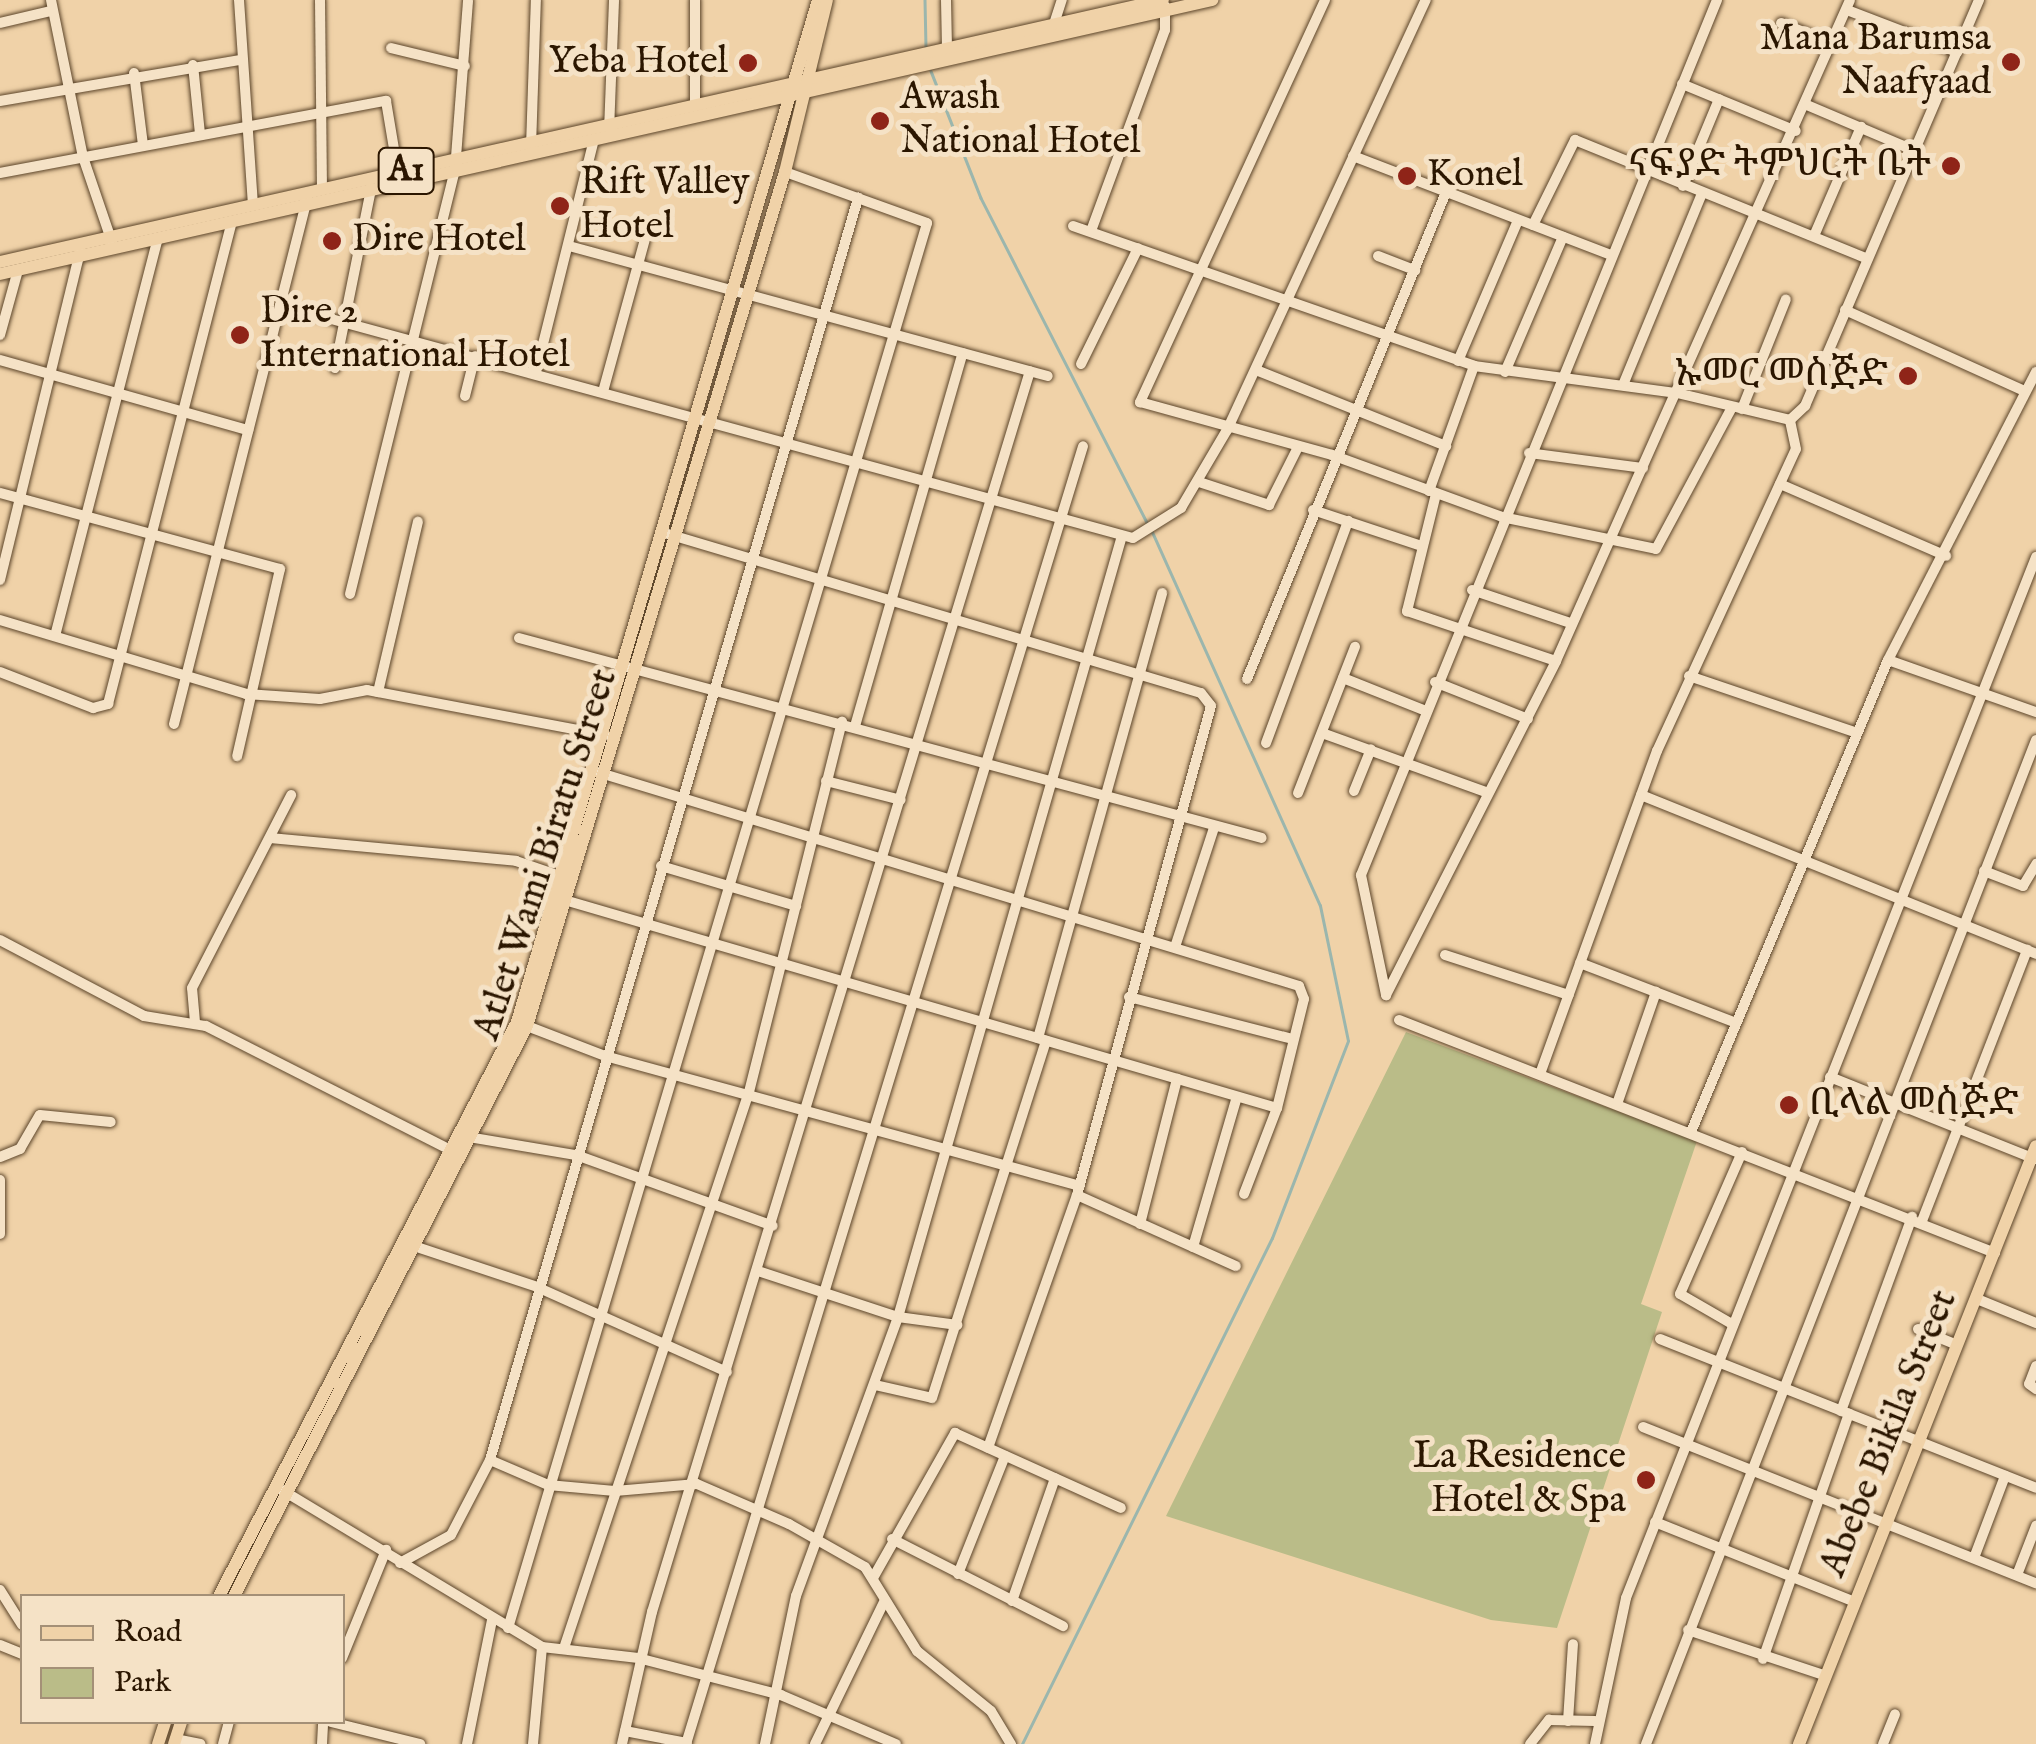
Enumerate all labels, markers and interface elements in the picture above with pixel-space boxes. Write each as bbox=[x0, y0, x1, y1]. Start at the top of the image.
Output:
place label: Mana Barumsa Naafyaad bbox=[1760, 17, 1991, 106]
place label: Yeba Hotel bbox=[548, 40, 728, 86]
marker: Mana Barumsa Naafyaad bbox=[2000, 51, 2022, 73]
marker: Yeba Hotel bbox=[737, 52, 759, 74]
place label: Awash National Hotel bbox=[900, 76, 1140, 165]
marker: Awash National Hotel bbox=[869, 110, 891, 132]
road number: A1 bbox=[376, 141, 436, 201]
place label: ናፍያድ ትምህርት ቤት bbox=[1629, 143, 1931, 189]
place label: Konel bbox=[1427, 153, 1523, 199]
marker: ናፍያድ ትምህርት ቤት bbox=[1940, 155, 1962, 177]
place label: Rift Valley Hotel bbox=[580, 161, 750, 250]
marker: Konel bbox=[1396, 165, 1418, 187]
marker: Rift Valley Hotel bbox=[549, 195, 571, 217]
place label: Dire Hotel bbox=[352, 218, 526, 264]
marker: Dire Hotel bbox=[321, 230, 343, 252]
place label: Dire 2 International Hotel bbox=[260, 290, 570, 380]
marker: Dire 2 International Hotel bbox=[229, 324, 251, 346]
place label: ኡመር መስጅድ bbox=[1675, 353, 1888, 399]
marker: ኡመር መስጅድ bbox=[1897, 365, 1919, 387]
street label: Atlet Wami Biratu Street bbox=[466, 664, 628, 1046]
place label: ቢላል መስጅድ bbox=[1809, 1082, 2019, 1128]
marker: ቢላል መስጅድ bbox=[1778, 1094, 1800, 1116]
street label: Abebe Bikila Street bbox=[1812, 1284, 1968, 1584]
place label: La Residence Hotel & Spa bbox=[1413, 1435, 1626, 1525]
marker: La Residence Hotel & Spa bbox=[1635, 1469, 1657, 1491]
legend bbox=[20, 1594, 345, 1724]
text: Road bbox=[114, 1614, 182, 1652]
text: Park bbox=[114, 1664, 171, 1702]

